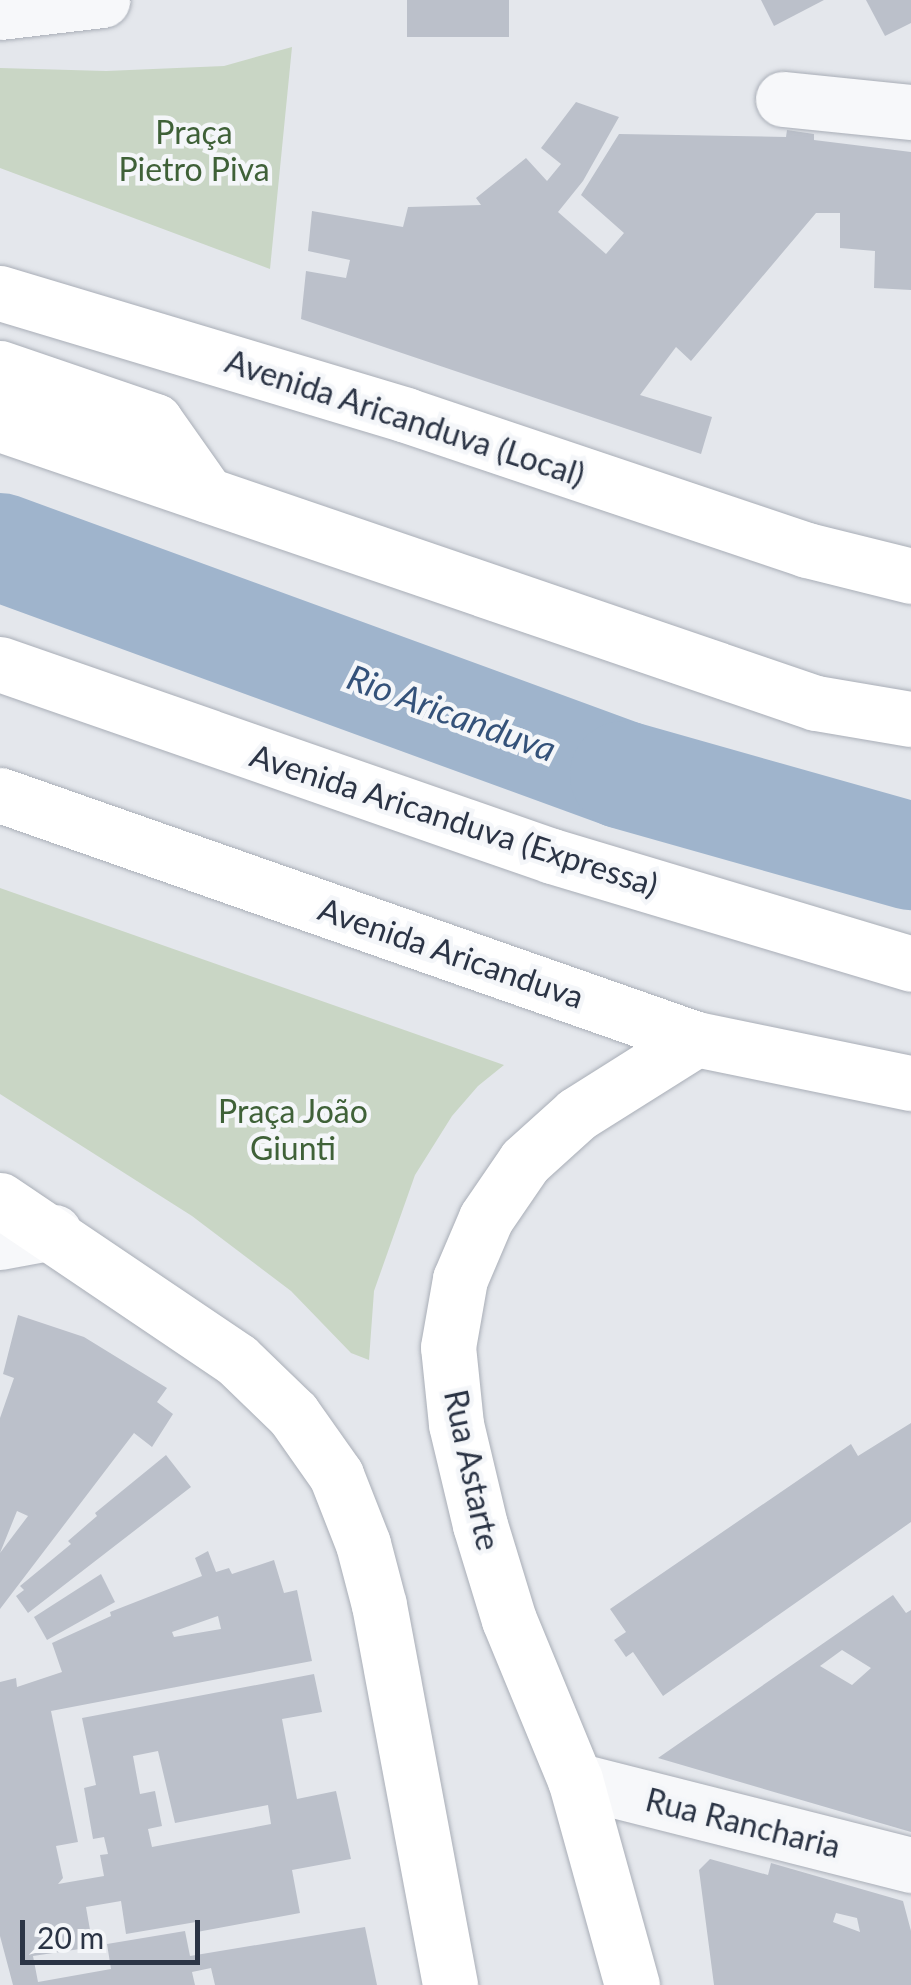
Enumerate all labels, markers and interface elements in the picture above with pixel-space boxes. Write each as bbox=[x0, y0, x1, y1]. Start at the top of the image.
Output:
park label: Praça Pietro Piva bbox=[118, 114, 270, 189]
street label: Avenida Aricanduva (Local) bbox=[220, 342, 590, 494]
water label: Rio Aricanduva bbox=[342, 655, 562, 769]
street label: Avenida Aricanduva (Expressa) bbox=[245, 736, 663, 904]
street label: Avenida Aricanduva bbox=[313, 889, 589, 1017]
park label: Praça João Giunti bbox=[218, 1093, 368, 1168]
street label: Rua Astarte bbox=[436, 1386, 508, 1554]
street label: Rua Rancharia bbox=[642, 1780, 844, 1866]
scale bar bbox=[25, 1900, 205, 1962]
text: 20 m bbox=[37, 1919, 104, 1955]

